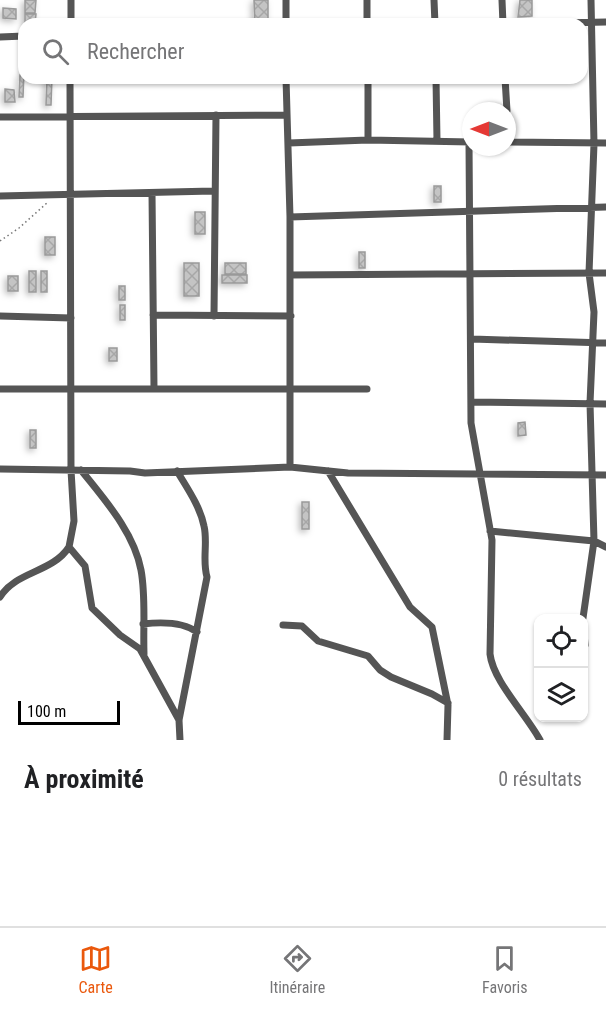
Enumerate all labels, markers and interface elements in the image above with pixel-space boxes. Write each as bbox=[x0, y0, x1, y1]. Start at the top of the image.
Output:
search box bbox=[18, 18, 588, 84]
icon: search bbox=[39, 35, 72, 68]
text: Rechercher bbox=[87, 39, 184, 64]
north arrow bbox=[462, 102, 516, 156]
map controls bbox=[534, 614, 588, 722]
button: locate bbox=[534, 614, 588, 668]
button: layers bbox=[534, 668, 588, 722]
scale bar bbox=[18, 698, 120, 726]
text: 100 m bbox=[27, 702, 66, 721]
text: À proximité bbox=[24, 764, 144, 794]
text: 0 résultats bbox=[498, 767, 582, 791]
tab: Carte bbox=[78, 942, 113, 997]
tab: Itinéraire bbox=[269, 942, 325, 997]
tab: Favoris bbox=[482, 942, 528, 997]

